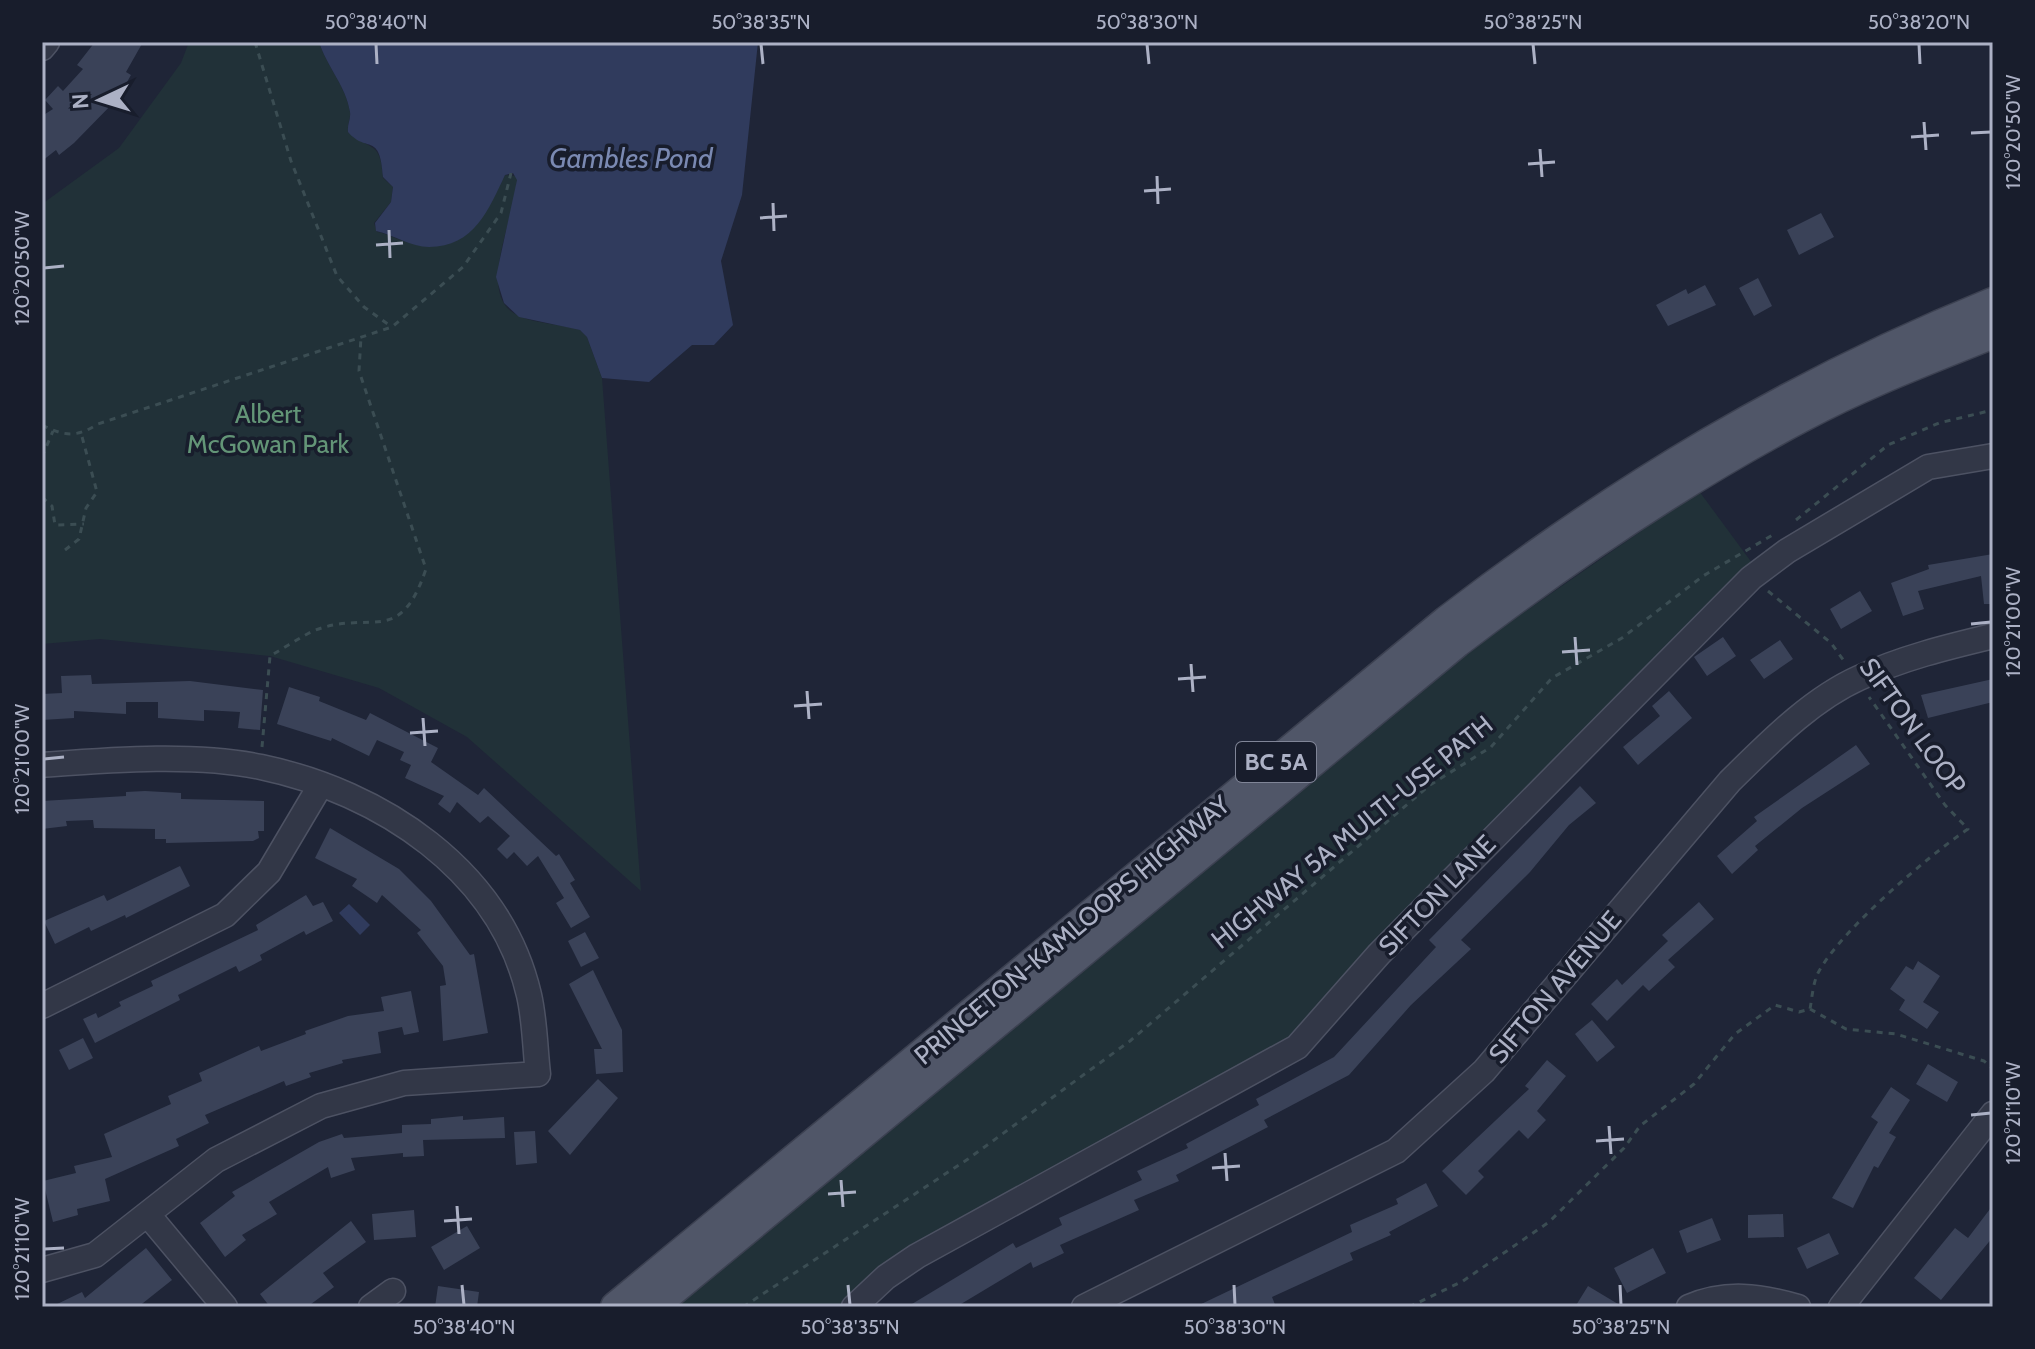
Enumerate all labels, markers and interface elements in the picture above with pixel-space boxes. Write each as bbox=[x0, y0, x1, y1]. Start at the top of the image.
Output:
text: 50°38'40"N bbox=[325, 10, 427, 34]
text: 50°38'35"N bbox=[711, 10, 811, 34]
text: 50°38'30"N bbox=[1096, 10, 1198, 34]
text: 50°38'25"N bbox=[1484, 10, 1582, 34]
text: 50°38'20"N bbox=[1868, 10, 1970, 34]
north arrow bbox=[60, 60, 140, 140]
text: 120°20'50"W bbox=[2001, 75, 2025, 189]
text: N bbox=[67, 93, 95, 110]
water label: Gambles Pond bbox=[549, 141, 714, 175]
text: 120°20'50"W bbox=[10, 211, 34, 325]
park label: Albert McGowan Park bbox=[187, 398, 349, 460]
text: 120°21'00"W bbox=[2001, 567, 2025, 677]
street label: SIFTON LOOP bbox=[1853, 652, 1973, 800]
text: 120°21'00"W bbox=[10, 704, 34, 814]
street label: HIGHWAY 5A MULTI-USE PATH bbox=[1205, 709, 1499, 955]
road number: BC 5A bbox=[1236, 742, 1316, 782]
street label: PRINCETON-KAMLOOPS HIGHWAY bbox=[908, 788, 1236, 1071]
street label: SIFTON LANE bbox=[1372, 828, 1502, 962]
street label: SIFTON AVENUE bbox=[1482, 904, 1628, 1070]
text: 120°21'10"W bbox=[2001, 1061, 2025, 1165]
text: 120°21'10"W bbox=[10, 1197, 34, 1301]
text: 50°38'40"N bbox=[413, 1315, 515, 1339]
text: 50°38'35"N bbox=[800, 1315, 900, 1339]
text: 50°38'30"N bbox=[1184, 1315, 1286, 1339]
text: 50°38'25"N bbox=[1572, 1315, 1670, 1339]

